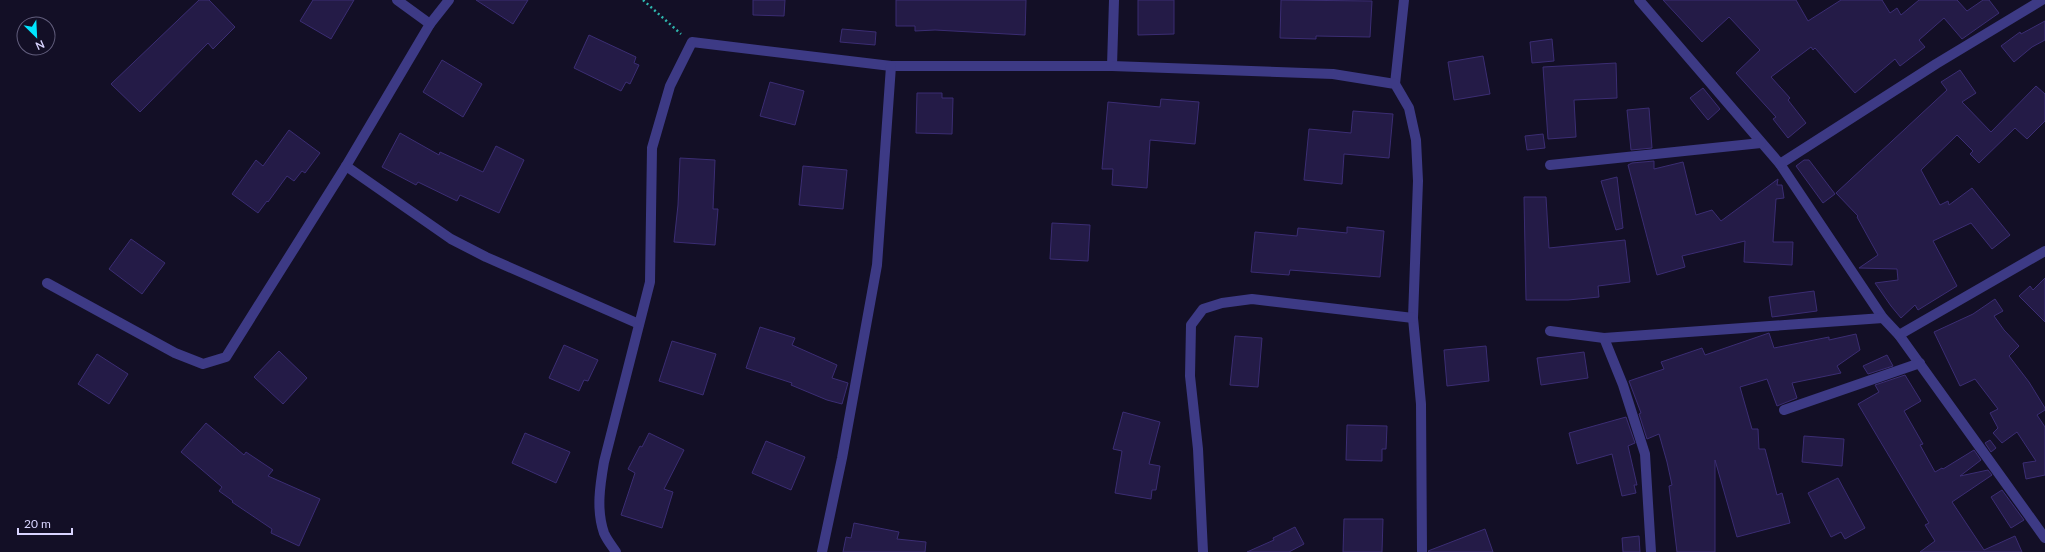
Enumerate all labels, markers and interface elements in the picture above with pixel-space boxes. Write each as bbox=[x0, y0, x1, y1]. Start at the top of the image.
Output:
north arrow bbox=[16, 16, 56, 56]
text: N bbox=[34, 38, 47, 53]
scale bar bbox=[18, 510, 72, 536]
text: 20 m bbox=[24, 516, 51, 531]

